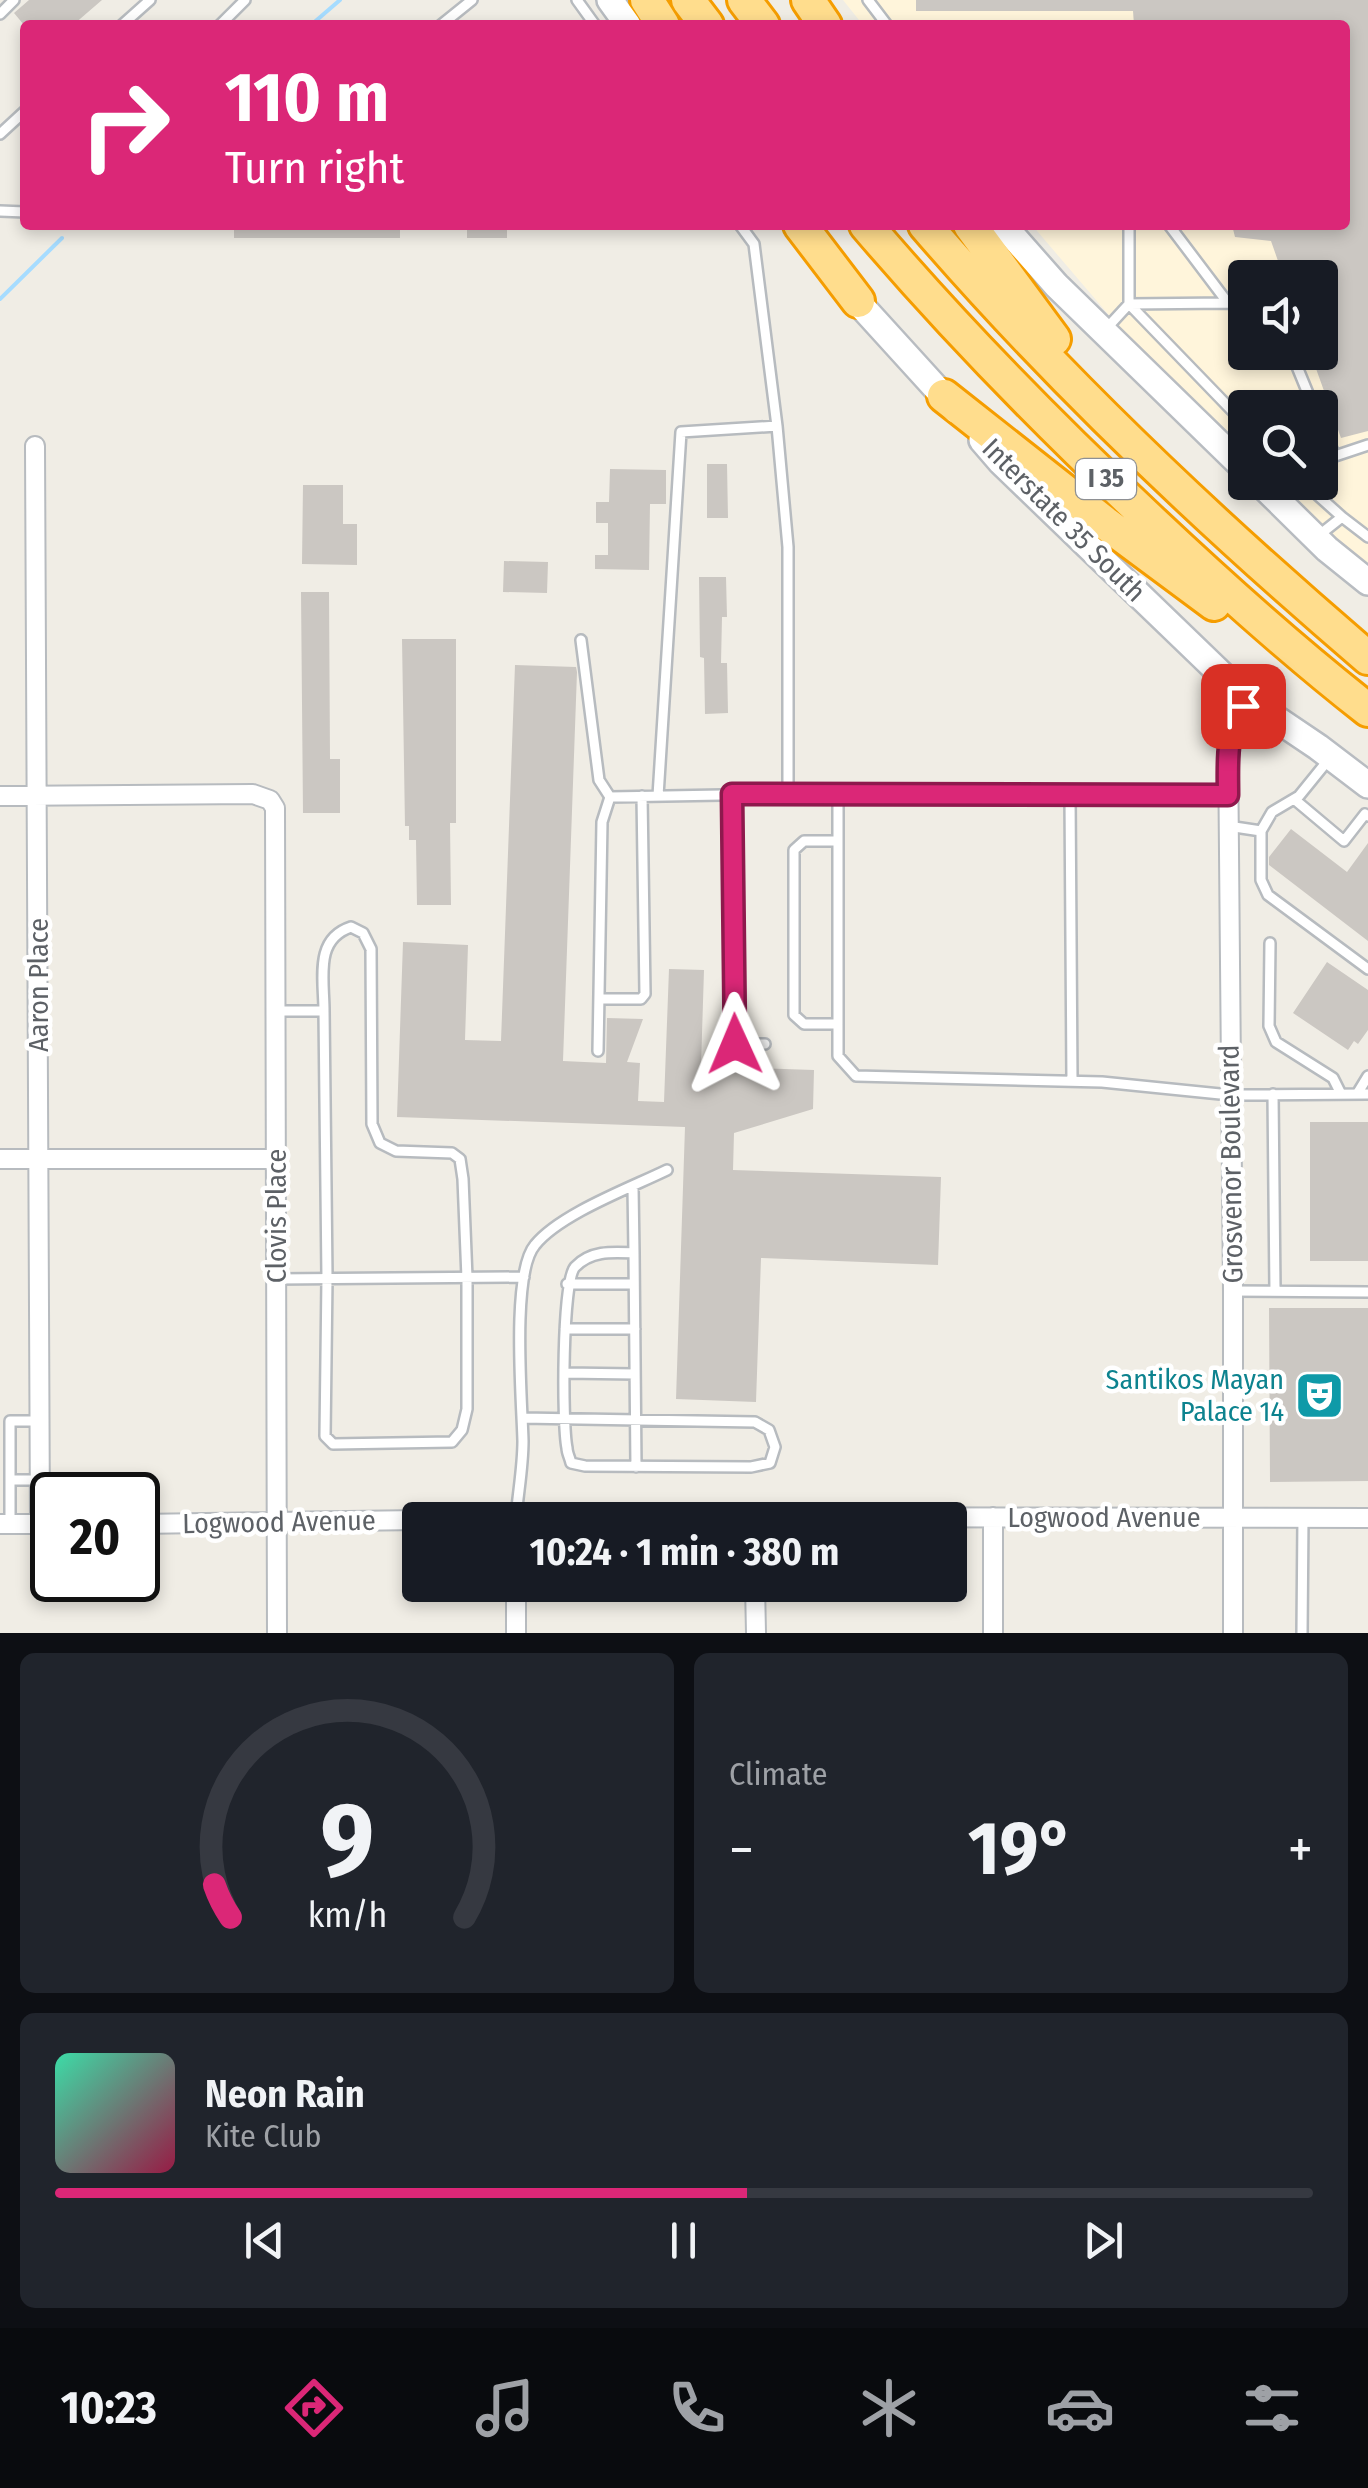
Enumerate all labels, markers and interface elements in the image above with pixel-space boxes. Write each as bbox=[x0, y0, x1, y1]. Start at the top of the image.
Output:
text: 110 m bbox=[225, 56, 389, 140]
icon: right bbox=[60, 60, 190, 190]
text: Turn right bbox=[225, 141, 404, 195]
map controls bbox=[1228, 260, 1338, 500]
button: sound bbox=[1228, 260, 1338, 370]
button: search bbox=[1228, 390, 1338, 500]
street label: Interstate 35 South bbox=[976, 432, 1152, 608]
road number: I 35 bbox=[1076, 459, 1136, 499]
pin bbox=[1201, 664, 1286, 749]
icon: arrive bbox=[1216, 679, 1271, 734]
street label: Aaron Place bbox=[22, 918, 55, 1052]
position arrow bbox=[683, 992, 787, 1096]
street label: Grosvenor Boulevard bbox=[1212, 1044, 1250, 1284]
street label: Clovis Place bbox=[260, 1149, 293, 1283]
place label: Santikos Mayan Palace 14 bbox=[1106, 1363, 1284, 1428]
theatre icon: Santikos Mayan Palace 14 bbox=[1293, 1369, 1345, 1421]
speed limit sign: 20 bbox=[30, 1472, 160, 1602]
street label: Logwood Avenue bbox=[1007, 1501, 1201, 1534]
street label: Logwood Avenue bbox=[182, 1504, 376, 1540]
text: 10:24 · 1 min · 380 m bbox=[530, 1529, 839, 1575]
text: Climate bbox=[729, 1755, 828, 1793]
text: 9 bbox=[320, 1778, 374, 1903]
text: 19° bbox=[968, 1804, 1074, 1894]
text: − bbox=[729, 1817, 754, 1883]
text: + bbox=[1288, 1817, 1313, 1883]
text: km/h bbox=[307, 1894, 387, 1936]
text: Neon Rain bbox=[205, 2071, 365, 2117]
text: Kite Club bbox=[205, 2117, 321, 2155]
icon: previous bbox=[237, 2213, 292, 2268]
icon: pause bbox=[656, 2213, 711, 2268]
icon: next bbox=[1076, 2213, 1131, 2268]
icon: directions bbox=[279, 2373, 349, 2443]
icon: music bbox=[470, 2373, 540, 2443]
icon: phone bbox=[662, 2373, 732, 2443]
icon: climate bbox=[854, 2373, 924, 2443]
icon: car bbox=[1045, 2373, 1115, 2443]
icon: filters bbox=[1237, 2373, 1307, 2443]
text: 10:23 bbox=[61, 2381, 157, 2435]

